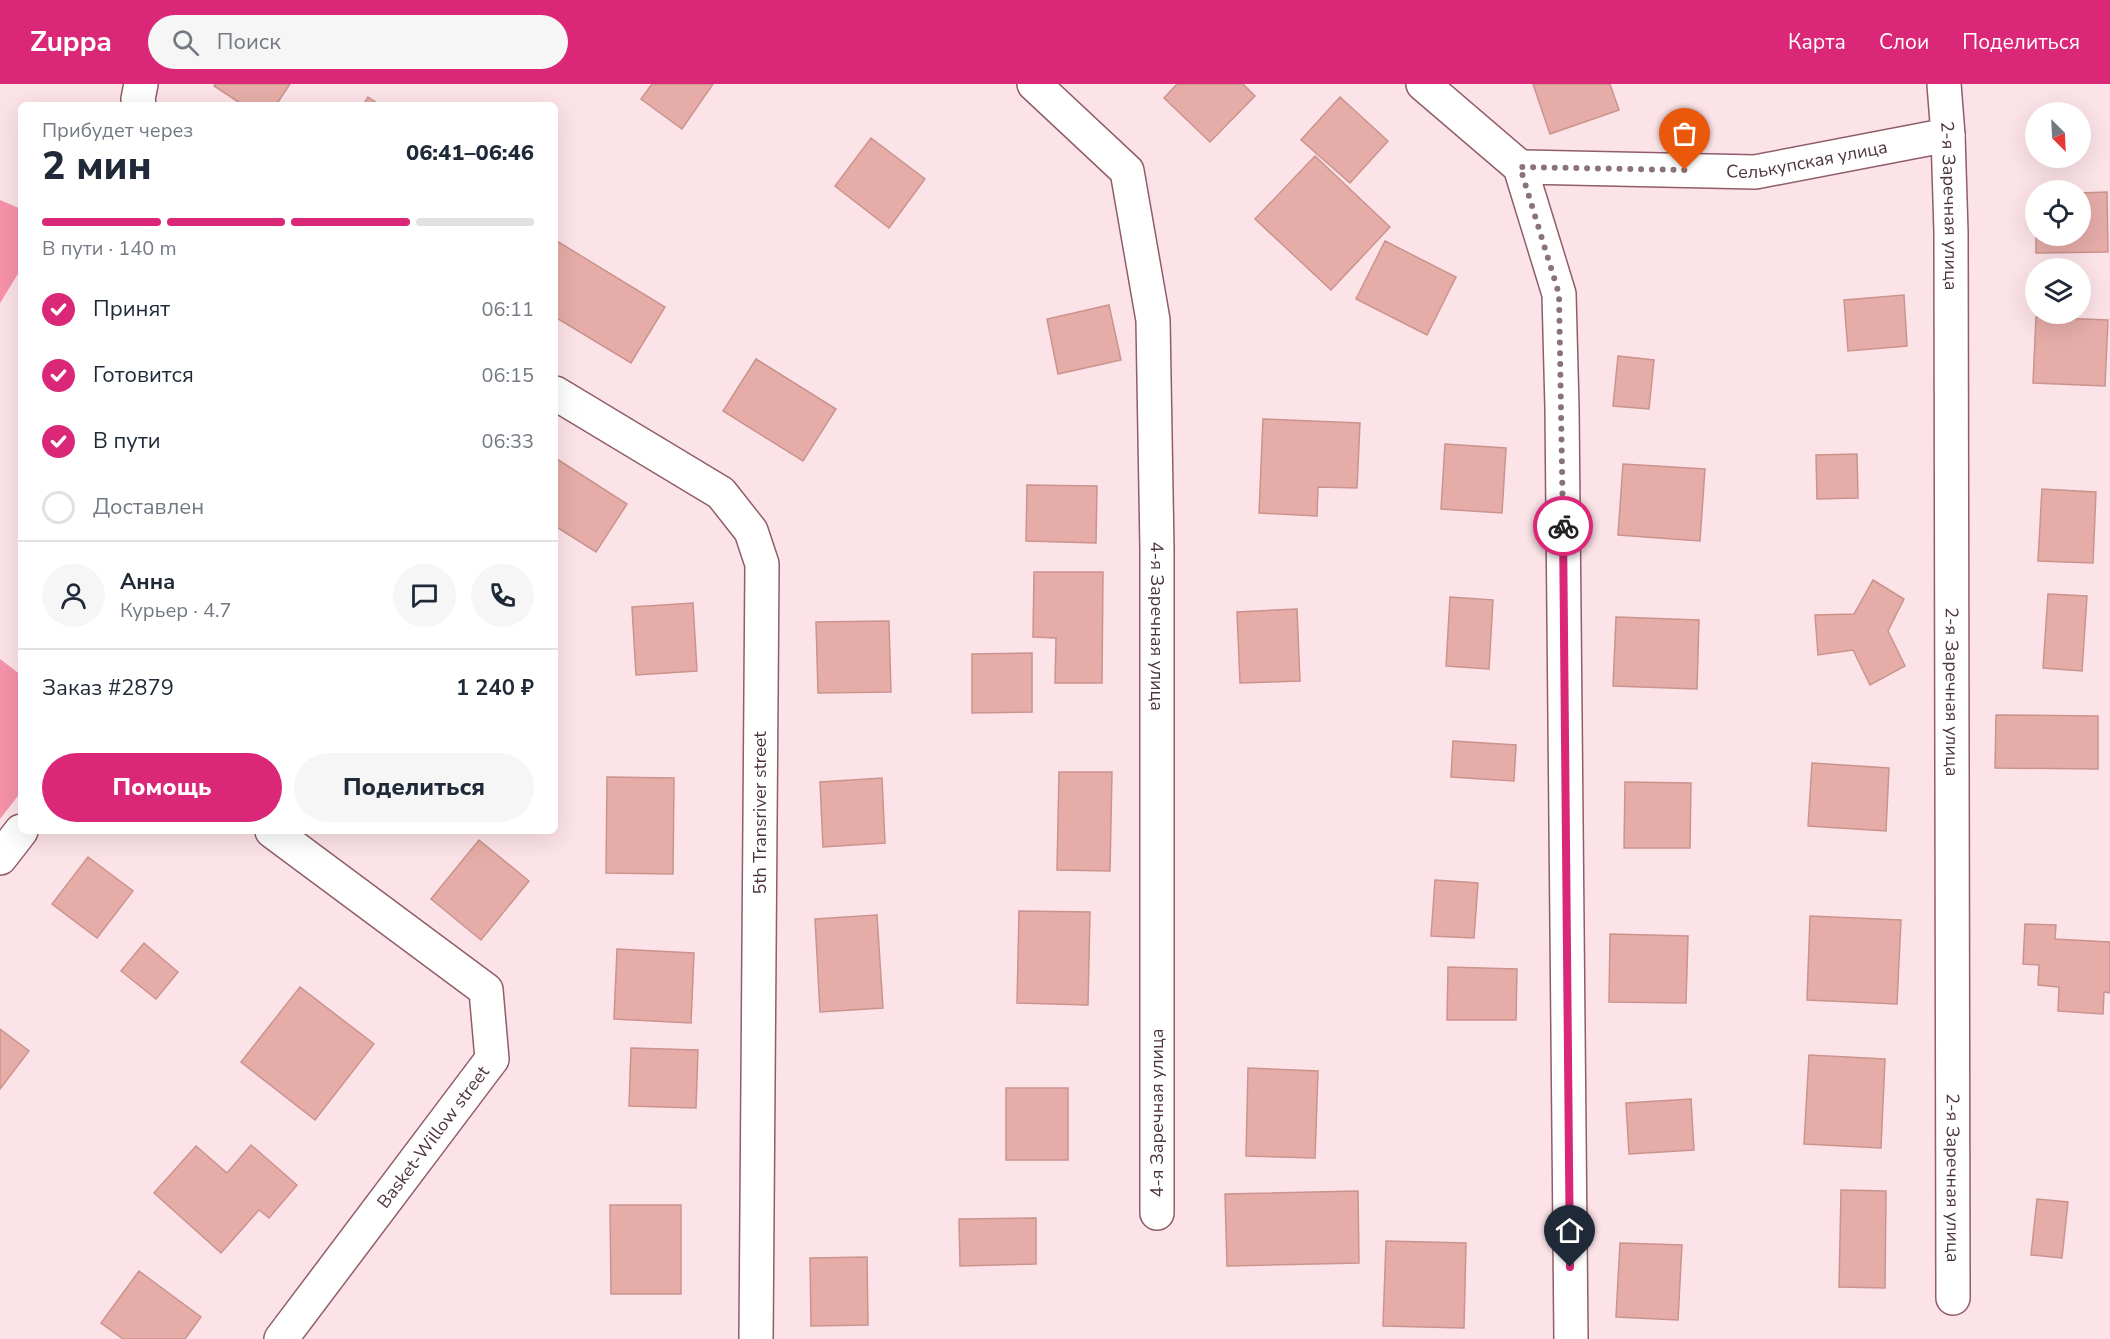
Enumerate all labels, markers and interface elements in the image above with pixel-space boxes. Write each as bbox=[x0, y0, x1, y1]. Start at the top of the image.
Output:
search box bbox=[148, 15, 568, 69]
text: Zuppa bbox=[30, 23, 112, 61]
icon: search bbox=[169, 26, 202, 59]
text: Поиск bbox=[217, 27, 281, 57]
text: Карта bbox=[1788, 28, 1846, 56]
text: Слои bbox=[1879, 28, 1929, 56]
text: Поделиться bbox=[1962, 28, 2080, 56]
north arrow bbox=[2025, 102, 2091, 168]
map controls bbox=[2025, 102, 2091, 324]
pin bbox=[1659, 108, 1710, 170]
text: Прибудет через bbox=[42, 117, 193, 144]
icon: bag bbox=[1668, 117, 1701, 150]
street label: 2-я Заречная улица bbox=[1935, 120, 1963, 290]
street label: Селькупская улица bbox=[1726, 135, 1890, 184]
text: 06:41–06:46 bbox=[406, 138, 534, 168]
text: 2 мин bbox=[42, 140, 152, 193]
button: locate bbox=[2025, 180, 2091, 246]
text: В пути · 140 m bbox=[42, 235, 177, 262]
button: layers bbox=[2025, 258, 2091, 324]
icon: check bbox=[42, 293, 75, 326]
text: Принят bbox=[93, 294, 170, 324]
text: 06:11 bbox=[481, 296, 534, 323]
icon: check bbox=[42, 359, 75, 392]
text: Готовится bbox=[93, 360, 194, 390]
text: 06:15 bbox=[481, 362, 534, 389]
icon: check bbox=[42, 425, 75, 458]
text: В пути bbox=[93, 426, 161, 456]
text: 06:33 bbox=[481, 428, 534, 455]
text: Доставлен bbox=[93, 492, 204, 522]
courier bbox=[1533, 496, 1593, 556]
icon: bike bbox=[1547, 510, 1580, 543]
street label: 4-я Заречная улица bbox=[1145, 542, 1169, 711]
button: person bbox=[42, 564, 105, 627]
button: chat bbox=[393, 564, 456, 627]
button: phone bbox=[471, 564, 534, 627]
text: Анна bbox=[120, 567, 175, 597]
text: Курьер · 4.7 bbox=[120, 597, 232, 624]
street label: 2-я Заречная улица bbox=[1940, 607, 1964, 776]
text: Заказ #2879 bbox=[42, 673, 174, 703]
text: 1 240 ₽ bbox=[456, 673, 534, 703]
street label: 5th Transriver street bbox=[748, 731, 772, 895]
button: Помощь bbox=[42, 753, 282, 822]
button: Поделиться bbox=[294, 753, 534, 822]
street label: 4-я Заречная улица bbox=[1145, 1028, 1169, 1198]
street label: Basket-Willow street bbox=[372, 1060, 495, 1213]
street label: 2-я Заречная улица bbox=[1941, 1093, 1965, 1262]
pin bbox=[1544, 1205, 1595, 1267]
icon: home bbox=[1553, 1214, 1586, 1247]

